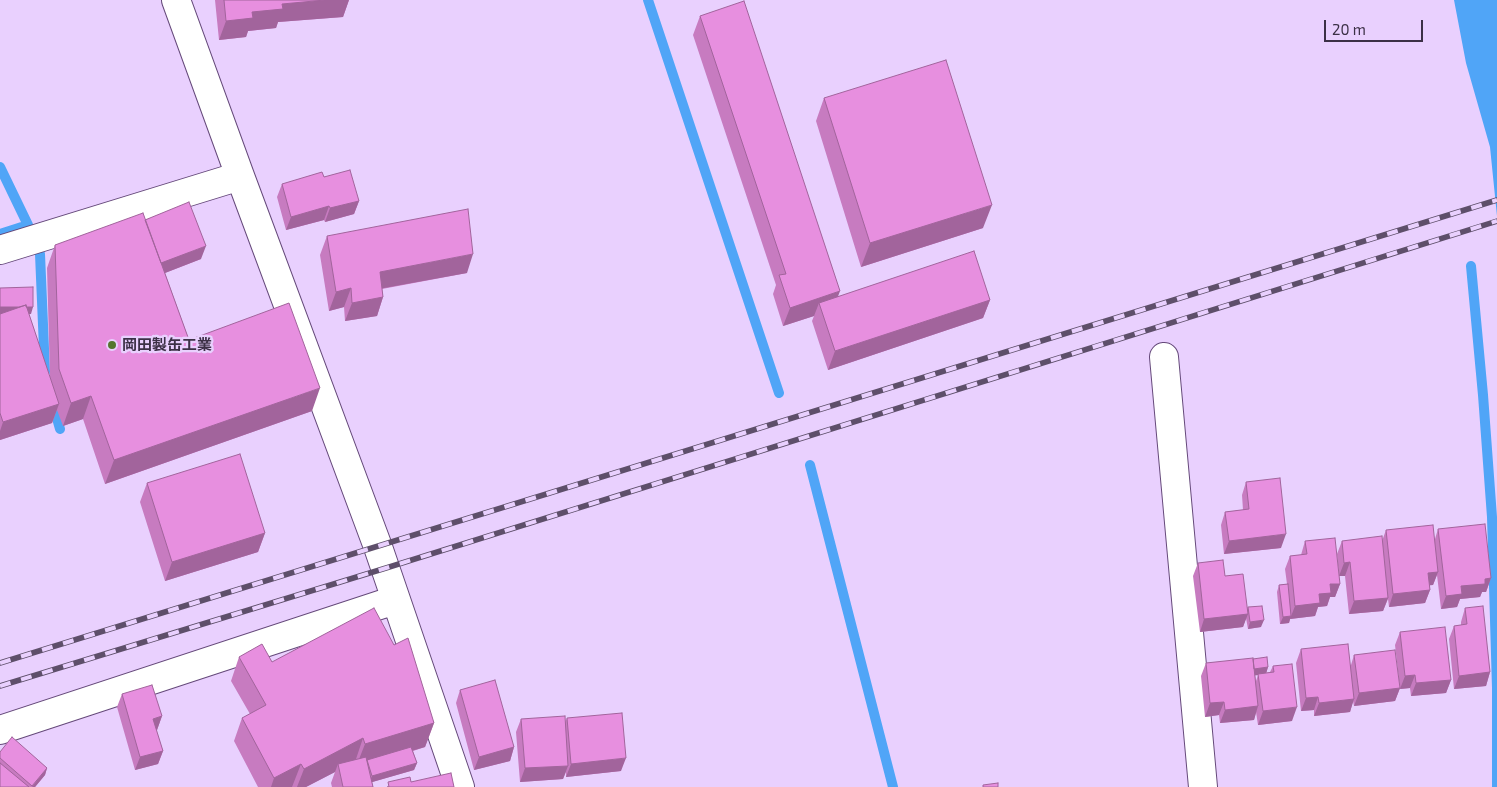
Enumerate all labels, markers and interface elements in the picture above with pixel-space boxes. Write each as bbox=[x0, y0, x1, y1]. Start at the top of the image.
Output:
scale bar bbox=[1327, 10, 1426, 42]
text: 20 m bbox=[1332, 20, 1366, 38]
place label: 岡田製缶工業 bbox=[122, 336, 212, 354]
marker: 岡田製缶工業 bbox=[106, 339, 118, 351]

